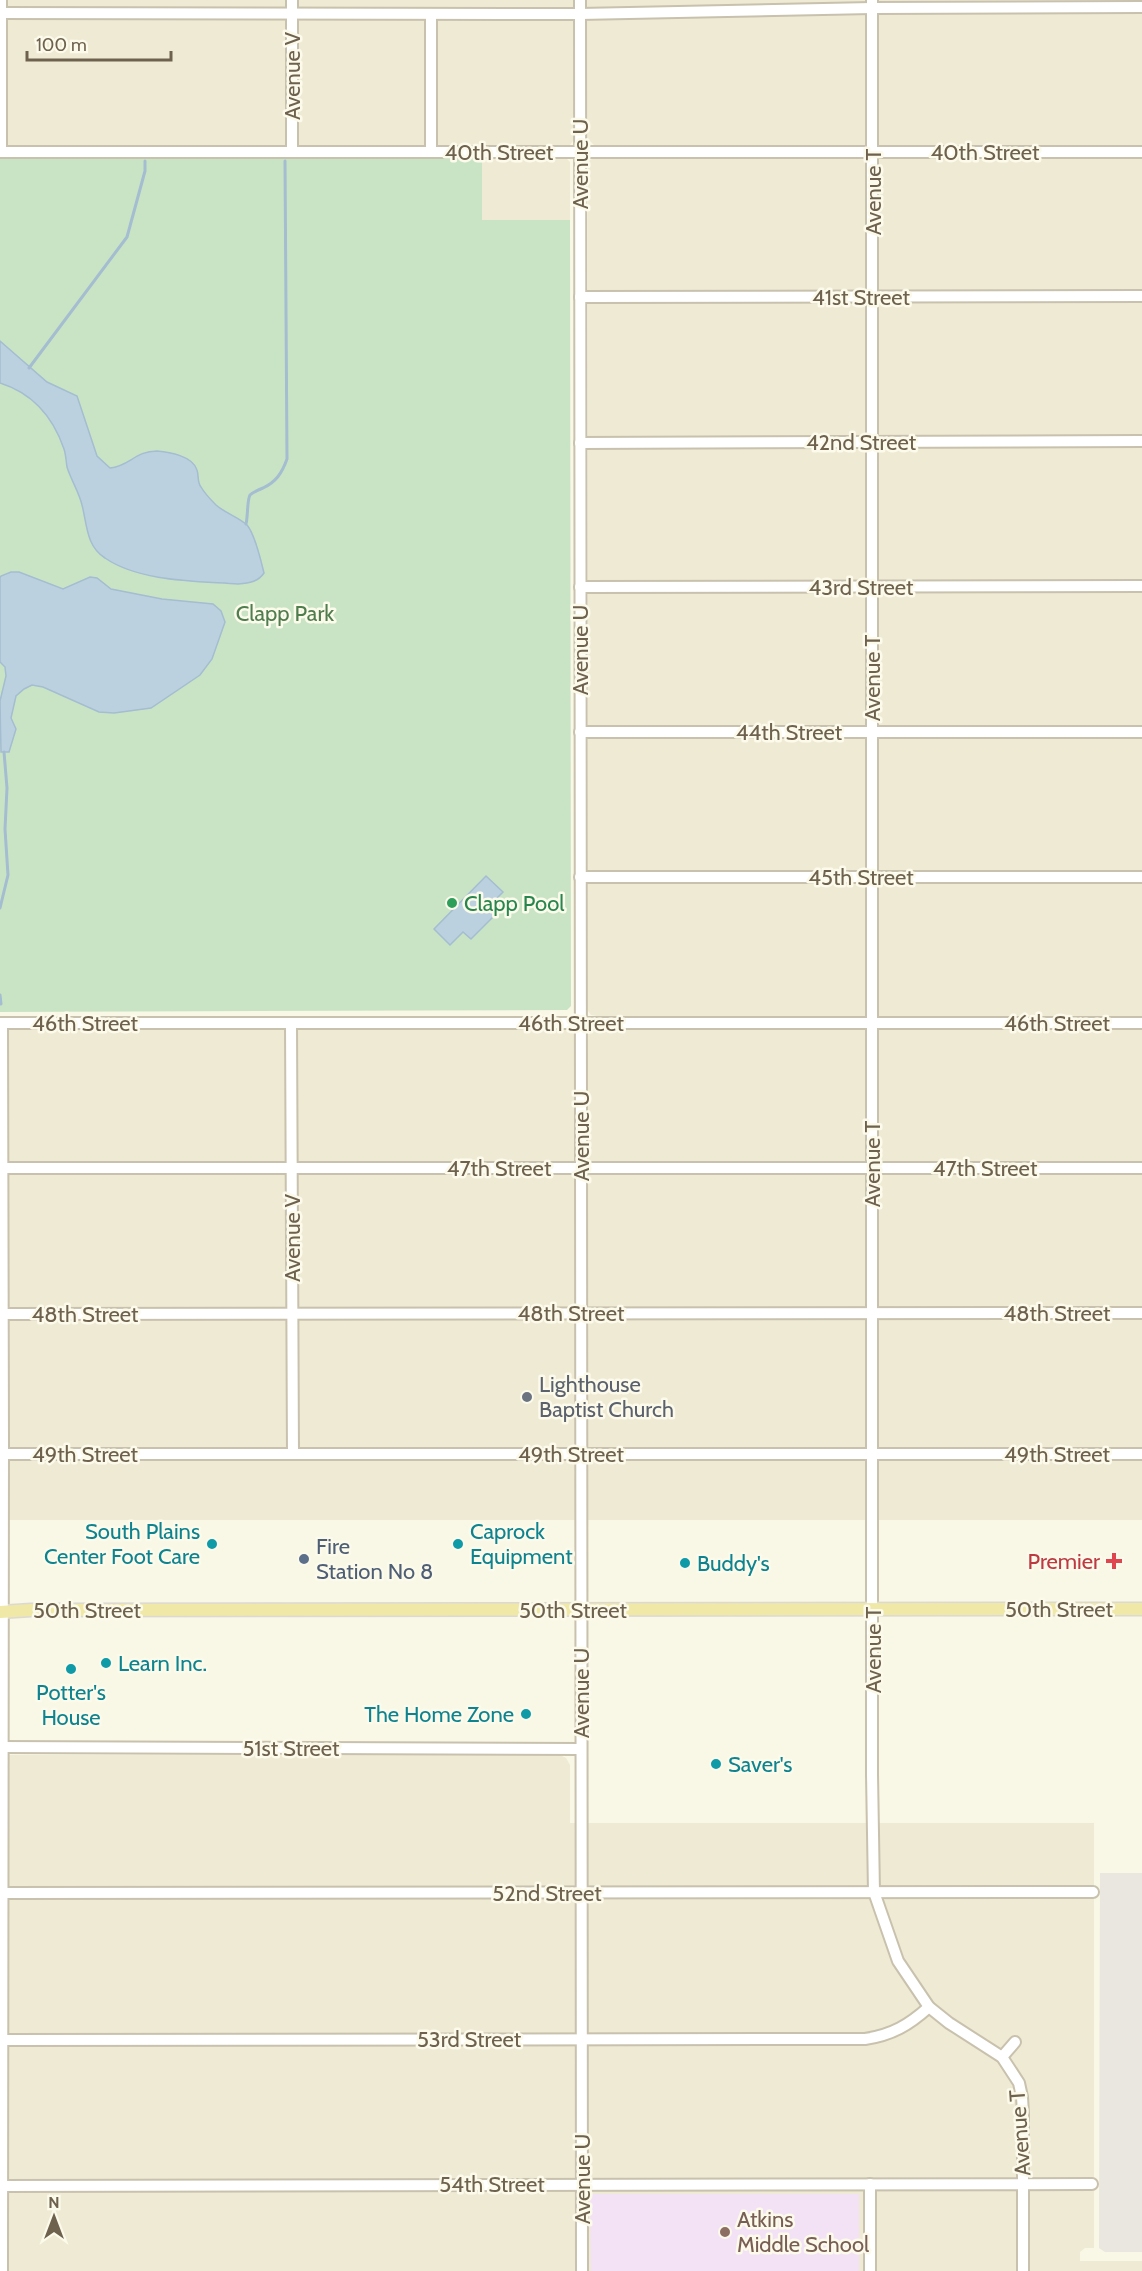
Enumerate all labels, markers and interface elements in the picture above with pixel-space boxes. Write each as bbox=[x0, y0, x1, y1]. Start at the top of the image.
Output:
scale bar bbox=[27, 24, 171, 62]
street label: Avenue V bbox=[279, 31, 306, 120]
text: 100 m bbox=[36, 34, 87, 56]
street label: Avenue U bbox=[567, 119, 594, 209]
street label: 40th Street bbox=[445, 139, 554, 166]
street label: 40th Street bbox=[931, 139, 1040, 166]
street label: Avenue T bbox=[860, 149, 887, 235]
street label: 41st Street bbox=[812, 284, 911, 311]
street label: 42nd Street bbox=[806, 429, 917, 456]
street label: 43rd Street bbox=[809, 574, 914, 601]
park label: Clapp Park bbox=[236, 600, 334, 627]
street label: Avenue U bbox=[567, 605, 594, 695]
street label: Avenue T bbox=[859, 635, 886, 721]
street label: 44th Street bbox=[736, 719, 843, 746]
street label: 45th Street bbox=[808, 864, 914, 891]
place label: Clapp Pool bbox=[464, 890, 565, 917]
marker: Clapp Pool bbox=[445, 896, 459, 910]
street label: 46th Street bbox=[32, 1010, 139, 1037]
street label: 46th Street bbox=[518, 1010, 625, 1037]
street label: 46th Street bbox=[1004, 1010, 1111, 1037]
street label: Avenue U bbox=[568, 1091, 595, 1181]
street label: Avenue T bbox=[859, 1121, 886, 1207]
street label: 47th Street bbox=[447, 1155, 552, 1182]
street label: 47th Street bbox=[933, 1155, 1038, 1182]
street label: Avenue V bbox=[279, 1193, 306, 1282]
street label: 48th Street bbox=[518, 1300, 625, 1327]
street label: 48th Street bbox=[1004, 1300, 1111, 1327]
street label: 48th Street bbox=[32, 1301, 139, 1328]
place label: Lighthouse Baptist Church bbox=[539, 1371, 674, 1423]
marker: Lighthouse Baptist Church bbox=[520, 1390, 534, 1404]
street label: 49th Street bbox=[32, 1441, 139, 1468]
street label: 49th Street bbox=[518, 1441, 625, 1468]
street label: 49th Street bbox=[1004, 1441, 1111, 1468]
place label: South Plains Center Foot Care bbox=[44, 1518, 200, 1570]
place label: Caprock Equipment bbox=[470, 1518, 573, 1570]
place label: Fire Station No 8 bbox=[316, 1533, 433, 1585]
marker: South Plains Center Foot Care bbox=[205, 1537, 219, 1551]
marker: Caprock Equipment bbox=[451, 1537, 465, 1551]
place label: Premier bbox=[1027, 1548, 1100, 1575]
place label: Buddy's bbox=[697, 1550, 770, 1577]
marker: Fire Station No 8 bbox=[297, 1552, 311, 1566]
marker: Premier bbox=[1105, 1552, 1123, 1570]
marker: Buddy's bbox=[678, 1556, 692, 1570]
street label: 50th Street bbox=[1005, 1596, 1114, 1623]
street label: 50th Street bbox=[33, 1597, 142, 1624]
street label: 50th Street bbox=[519, 1597, 628, 1624]
street label: Avenue T bbox=[860, 1607, 887, 1693]
street label: Avenue U bbox=[568, 1648, 595, 1738]
place label: Learn Inc. bbox=[118, 1650, 207, 1677]
marker: Learn Inc. bbox=[99, 1656, 113, 1670]
marker: Potter's House bbox=[64, 1662, 78, 1676]
place label: Potter's House bbox=[36, 1679, 106, 1731]
place label: The Home Zone bbox=[364, 1701, 514, 1728]
marker: The Home Zone bbox=[519, 1707, 533, 1721]
street label: 51st Street bbox=[242, 1735, 340, 1762]
place label: Saver's bbox=[728, 1751, 792, 1778]
marker: Saver's bbox=[709, 1757, 723, 1771]
street label: 52nd Street bbox=[492, 1880, 602, 1907]
street label: 53rd Street bbox=[417, 2026, 522, 2053]
street label: Avenue T bbox=[1003, 2089, 1036, 2177]
street label: Avenue U bbox=[569, 2134, 596, 2224]
street label: 54th Street bbox=[439, 2171, 545, 2198]
north arrow bbox=[24, 2187, 84, 2247]
text: N bbox=[48, 2193, 60, 2212]
place label: Atkins Middle School bbox=[737, 2206, 870, 2258]
marker: Atkins Middle School bbox=[718, 2225, 732, 2239]

